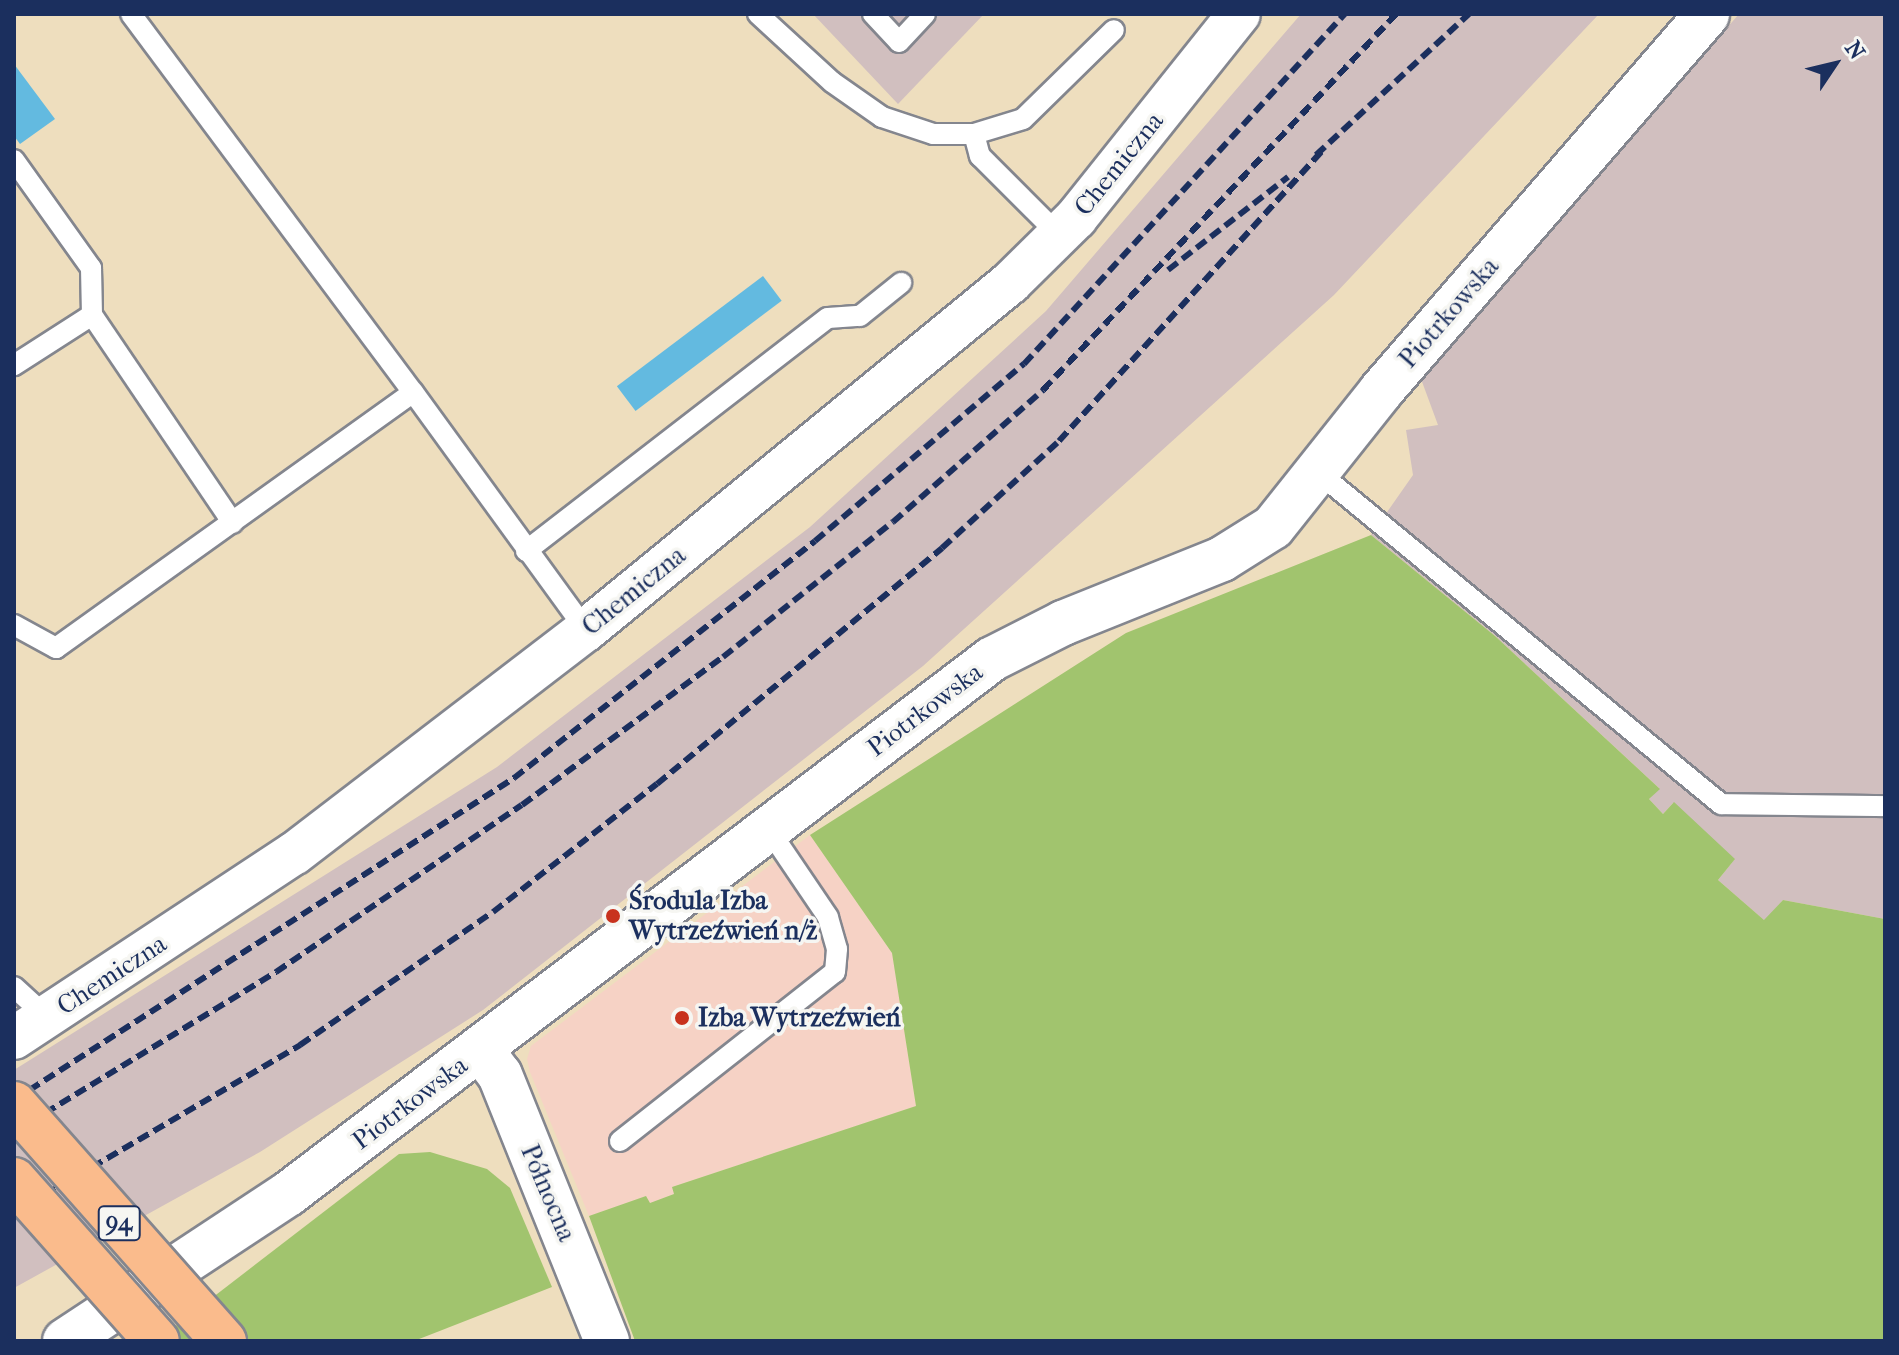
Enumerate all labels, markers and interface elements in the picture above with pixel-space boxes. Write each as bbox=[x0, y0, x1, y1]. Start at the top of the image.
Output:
north arrow bbox=[1795, 24, 1875, 104]
text: N bbox=[1839, 36, 1870, 65]
street label: Chemiczna bbox=[1068, 106, 1170, 222]
street label: Piotrkowska bbox=[1393, 251, 1505, 375]
street label: Chemiczna bbox=[576, 540, 692, 642]
street label: Piotrkowska bbox=[861, 657, 989, 763]
place label: Środula Izba Wytrzeźwień n/ż bbox=[629, 885, 817, 946]
marker: Środula Izba Wytrzeźwień n/ż bbox=[604, 907, 622, 925]
street label: Chemiczna bbox=[51, 928, 173, 1022]
place label: Izba Wytrzeźwień bbox=[698, 1002, 901, 1034]
marker: Izba Wytrzeźwień bbox=[673, 1009, 691, 1027]
street label: Piotrkowska bbox=[346, 1050, 474, 1156]
street label: Północna bbox=[514, 1140, 582, 1246]
road number: 94 bbox=[97, 1203, 141, 1243]

